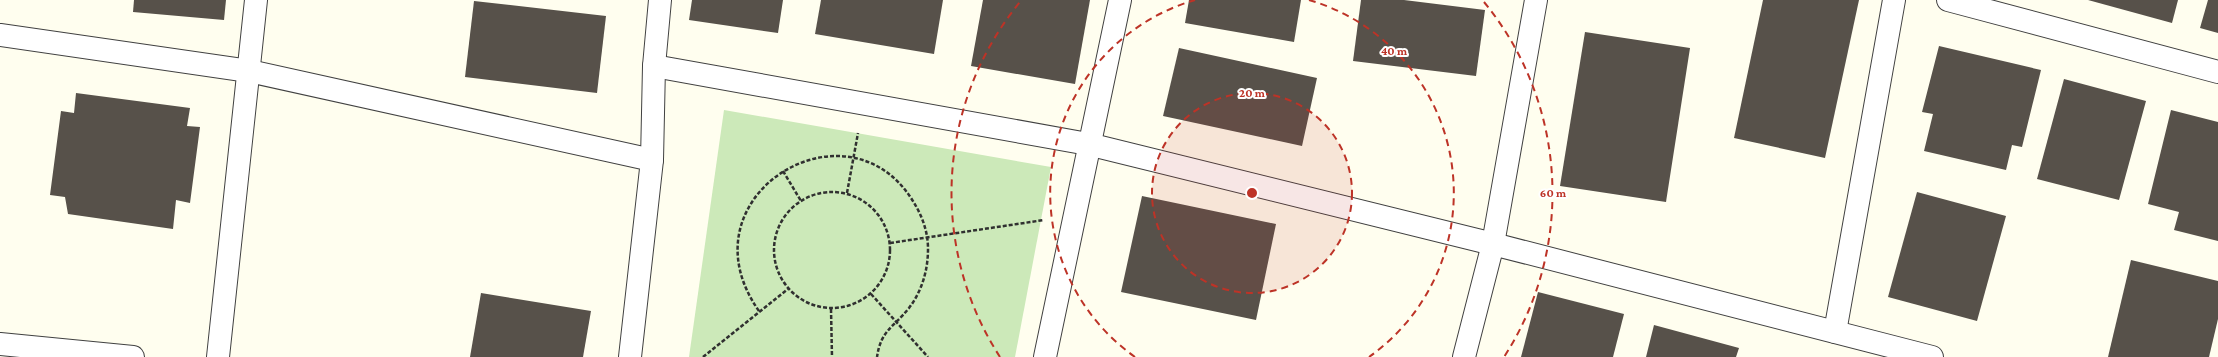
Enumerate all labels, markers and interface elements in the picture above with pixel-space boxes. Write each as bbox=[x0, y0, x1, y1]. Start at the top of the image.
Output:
text: 40 m bbox=[1381, 44, 1408, 58]
text: 20 m bbox=[1239, 86, 1266, 100]
centre of rings bbox=[1245, 186, 1259, 200]
text: 60 m bbox=[1540, 186, 1567, 200]

